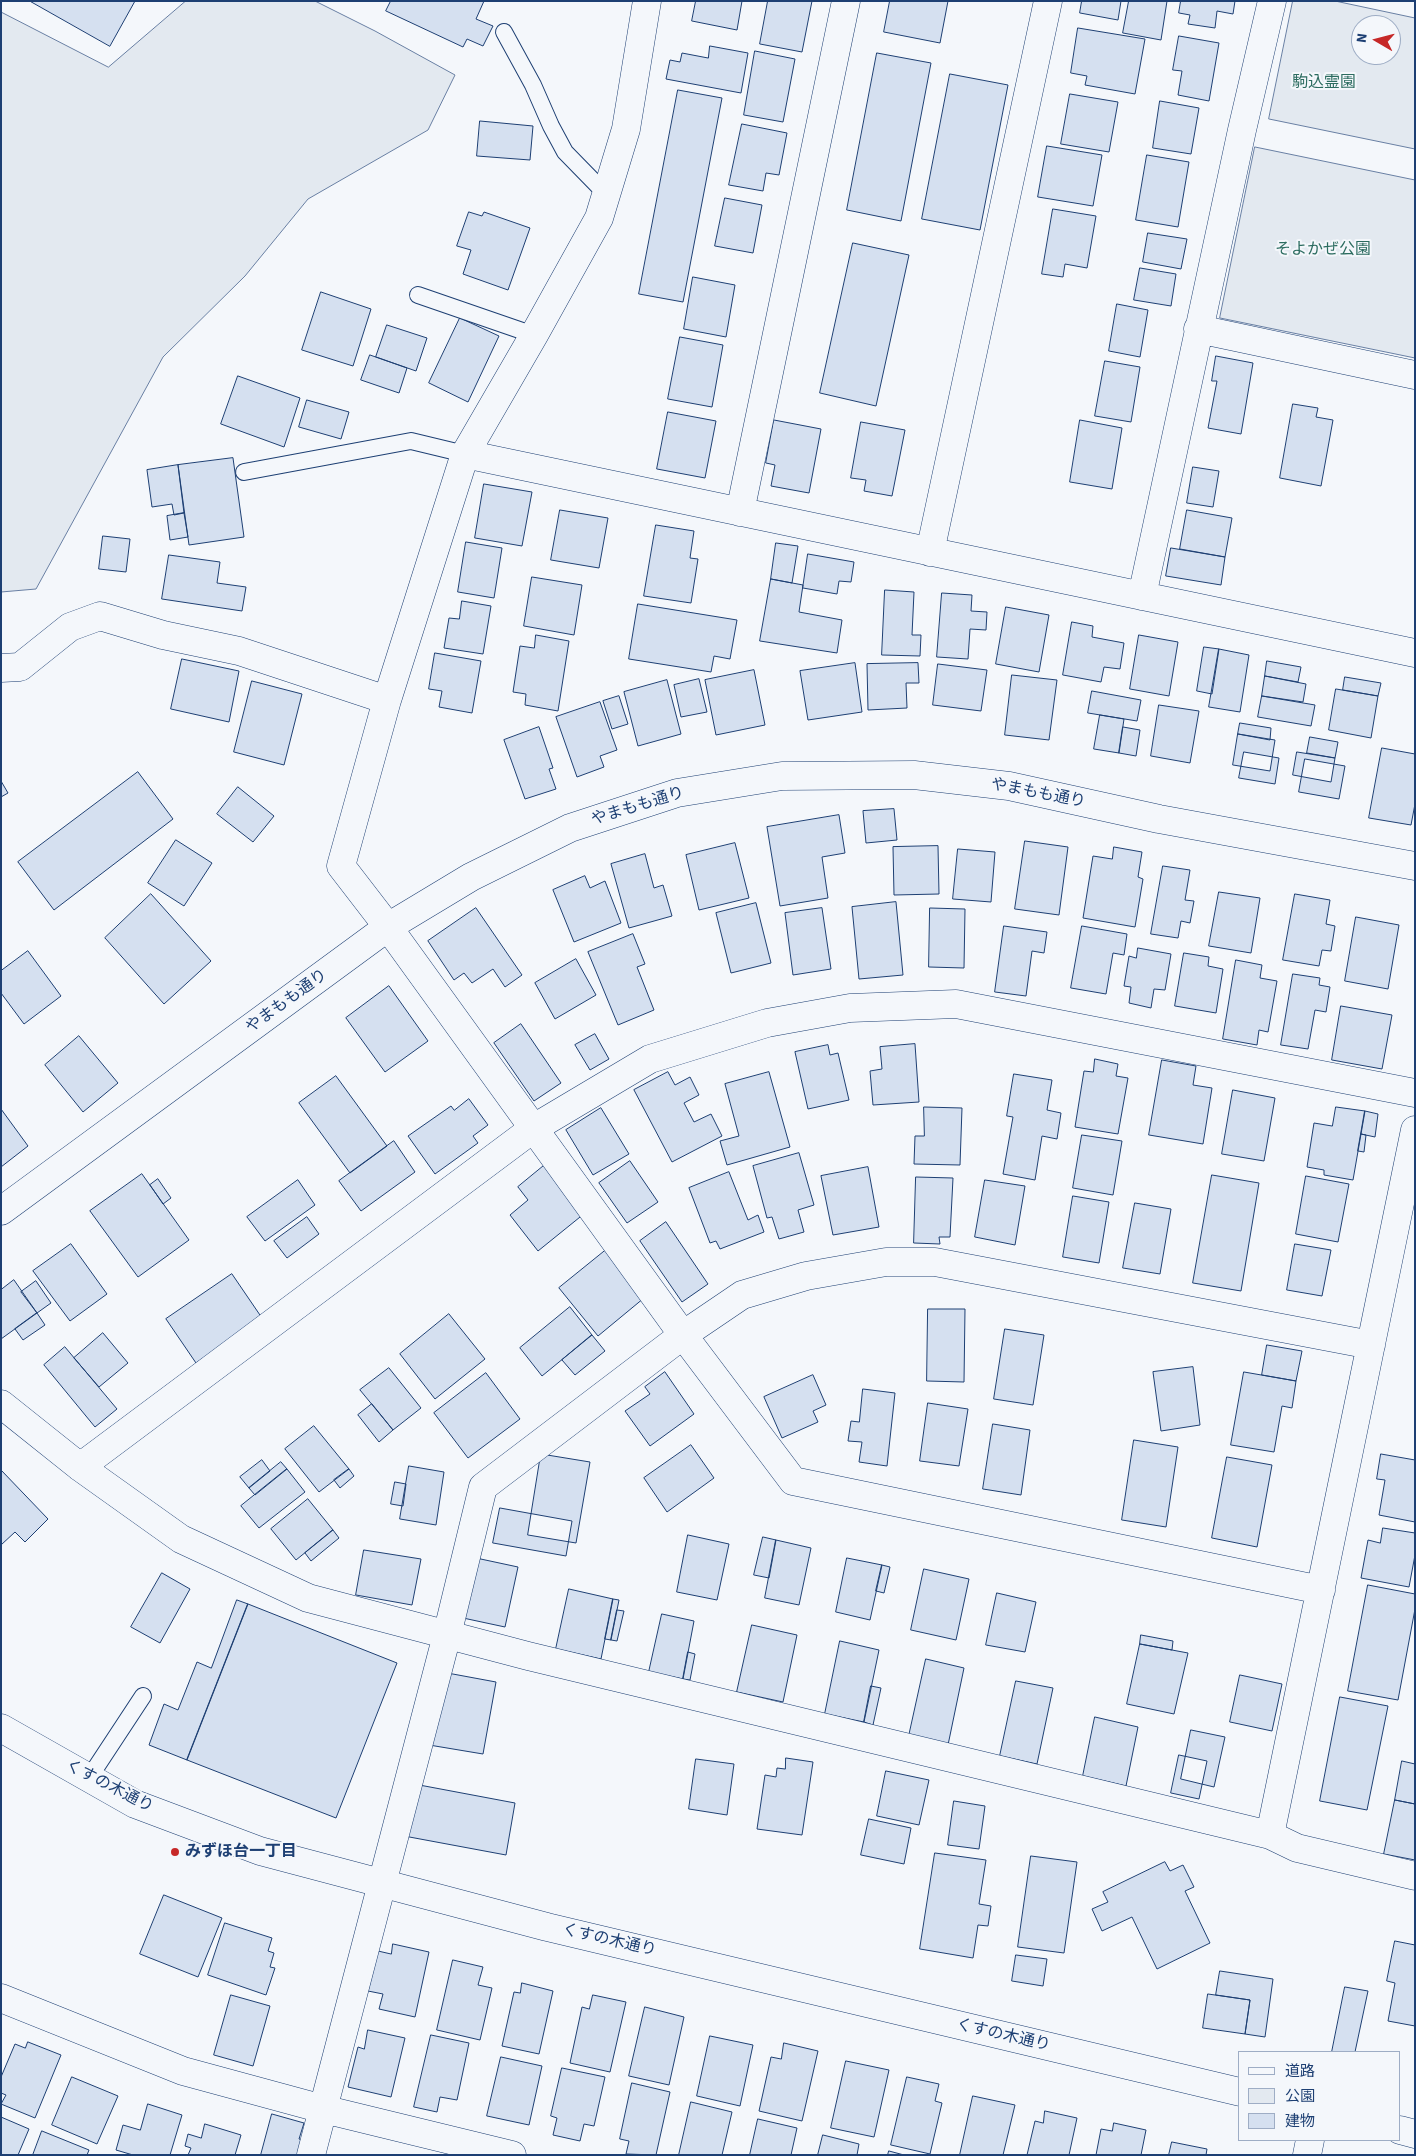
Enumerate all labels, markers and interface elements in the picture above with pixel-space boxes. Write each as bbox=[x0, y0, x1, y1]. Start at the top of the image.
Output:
north arrow bbox=[1351, 15, 1401, 65]
text: N bbox=[1352, 32, 1373, 44]
park label: 駒込霊園 bbox=[1292, 73, 1356, 93]
park label: そよかぜ公園 bbox=[1275, 240, 1371, 260]
street label: やまもも通り bbox=[989, 775, 1087, 813]
street label: やまもも通り bbox=[589, 784, 687, 830]
street label: やまもも通り bbox=[243, 966, 331, 1038]
street label: くすの木通り bbox=[62, 1757, 156, 1817]
place label: みずほ台一丁目 bbox=[185, 1842, 297, 1862]
marker: みずほ台一丁目 bbox=[169, 1846, 181, 1858]
street label: くすの木通り bbox=[560, 1921, 658, 1961]
street label: くすの木通り bbox=[954, 2016, 1052, 2056]
legend bbox=[1238, 2051, 1401, 2141]
text: 道路 bbox=[1285, 2061, 1315, 2082]
text: 公園 bbox=[1285, 2086, 1315, 2107]
text: 建物 bbox=[1285, 2111, 1315, 2132]

